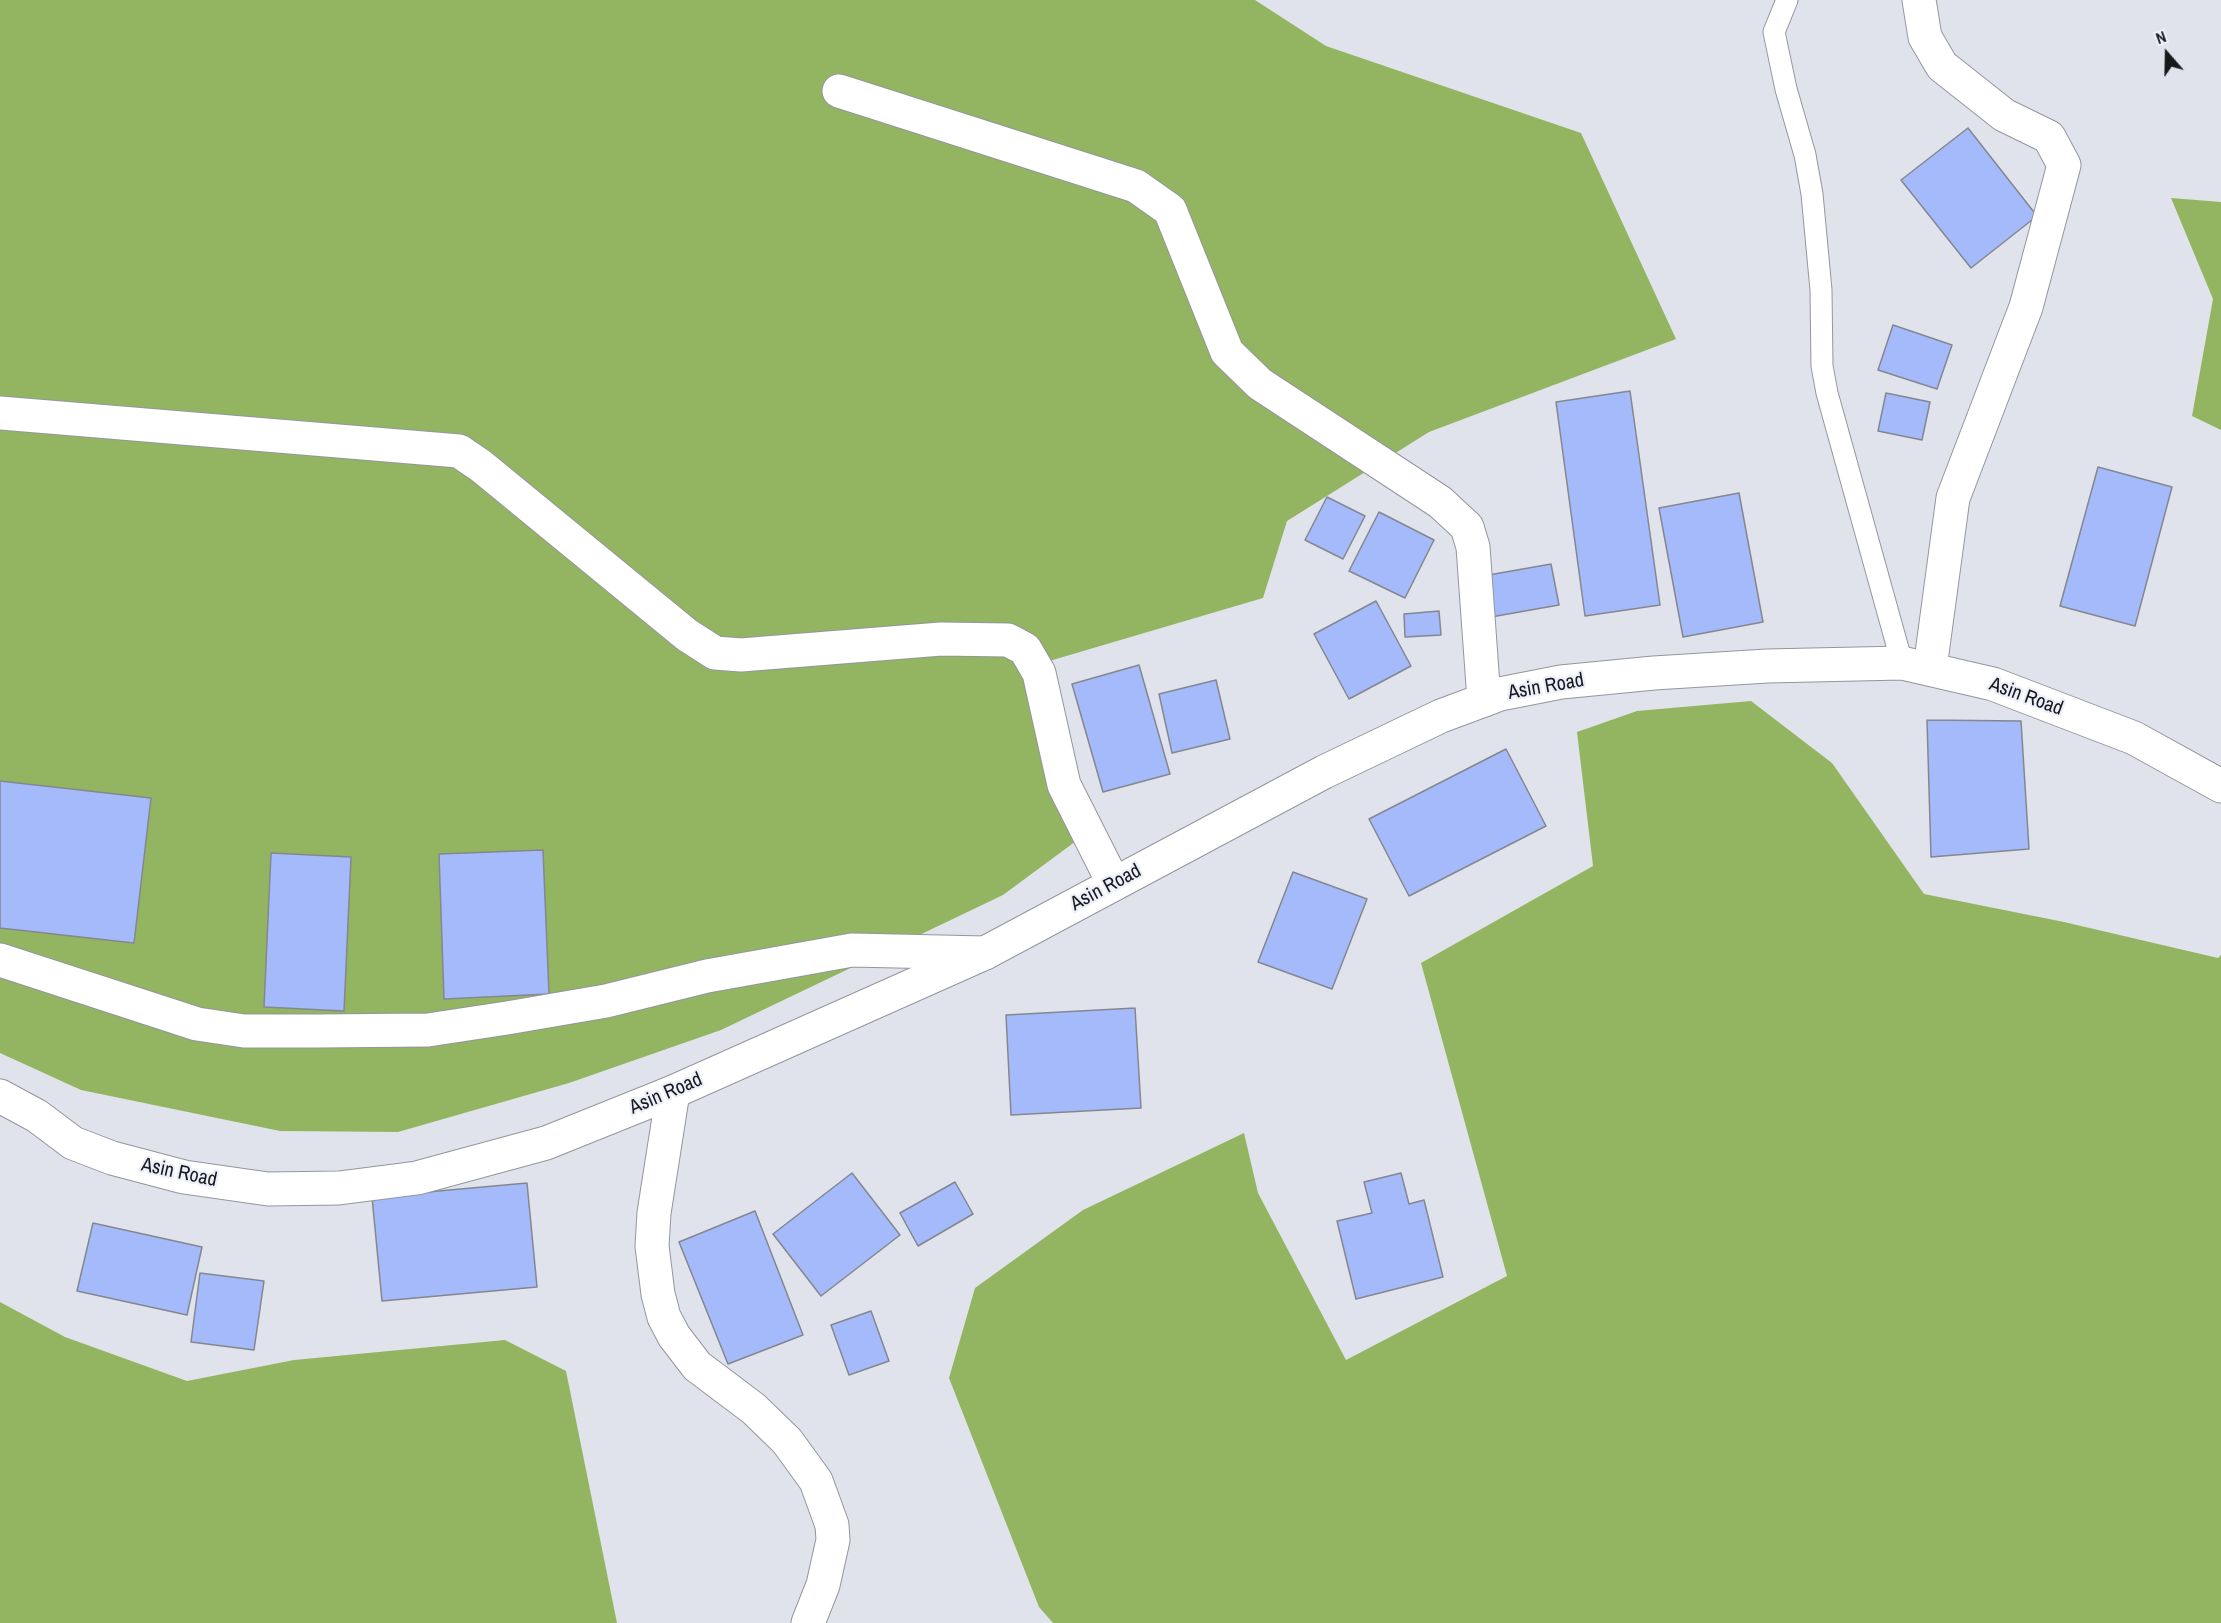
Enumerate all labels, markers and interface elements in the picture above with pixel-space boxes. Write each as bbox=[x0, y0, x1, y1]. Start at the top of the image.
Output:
north arrow bbox=[2137, 24, 2197, 84]
text: N bbox=[2153, 25, 2169, 49]
street label: Asin Road bbox=[1506, 669, 1586, 705]
street label: Asin Road bbox=[1986, 673, 2066, 721]
street label: Asin Road bbox=[1067, 859, 1145, 917]
street label: Asin Road bbox=[626, 1068, 706, 1120]
street label: Asin Road bbox=[139, 1153, 219, 1193]

